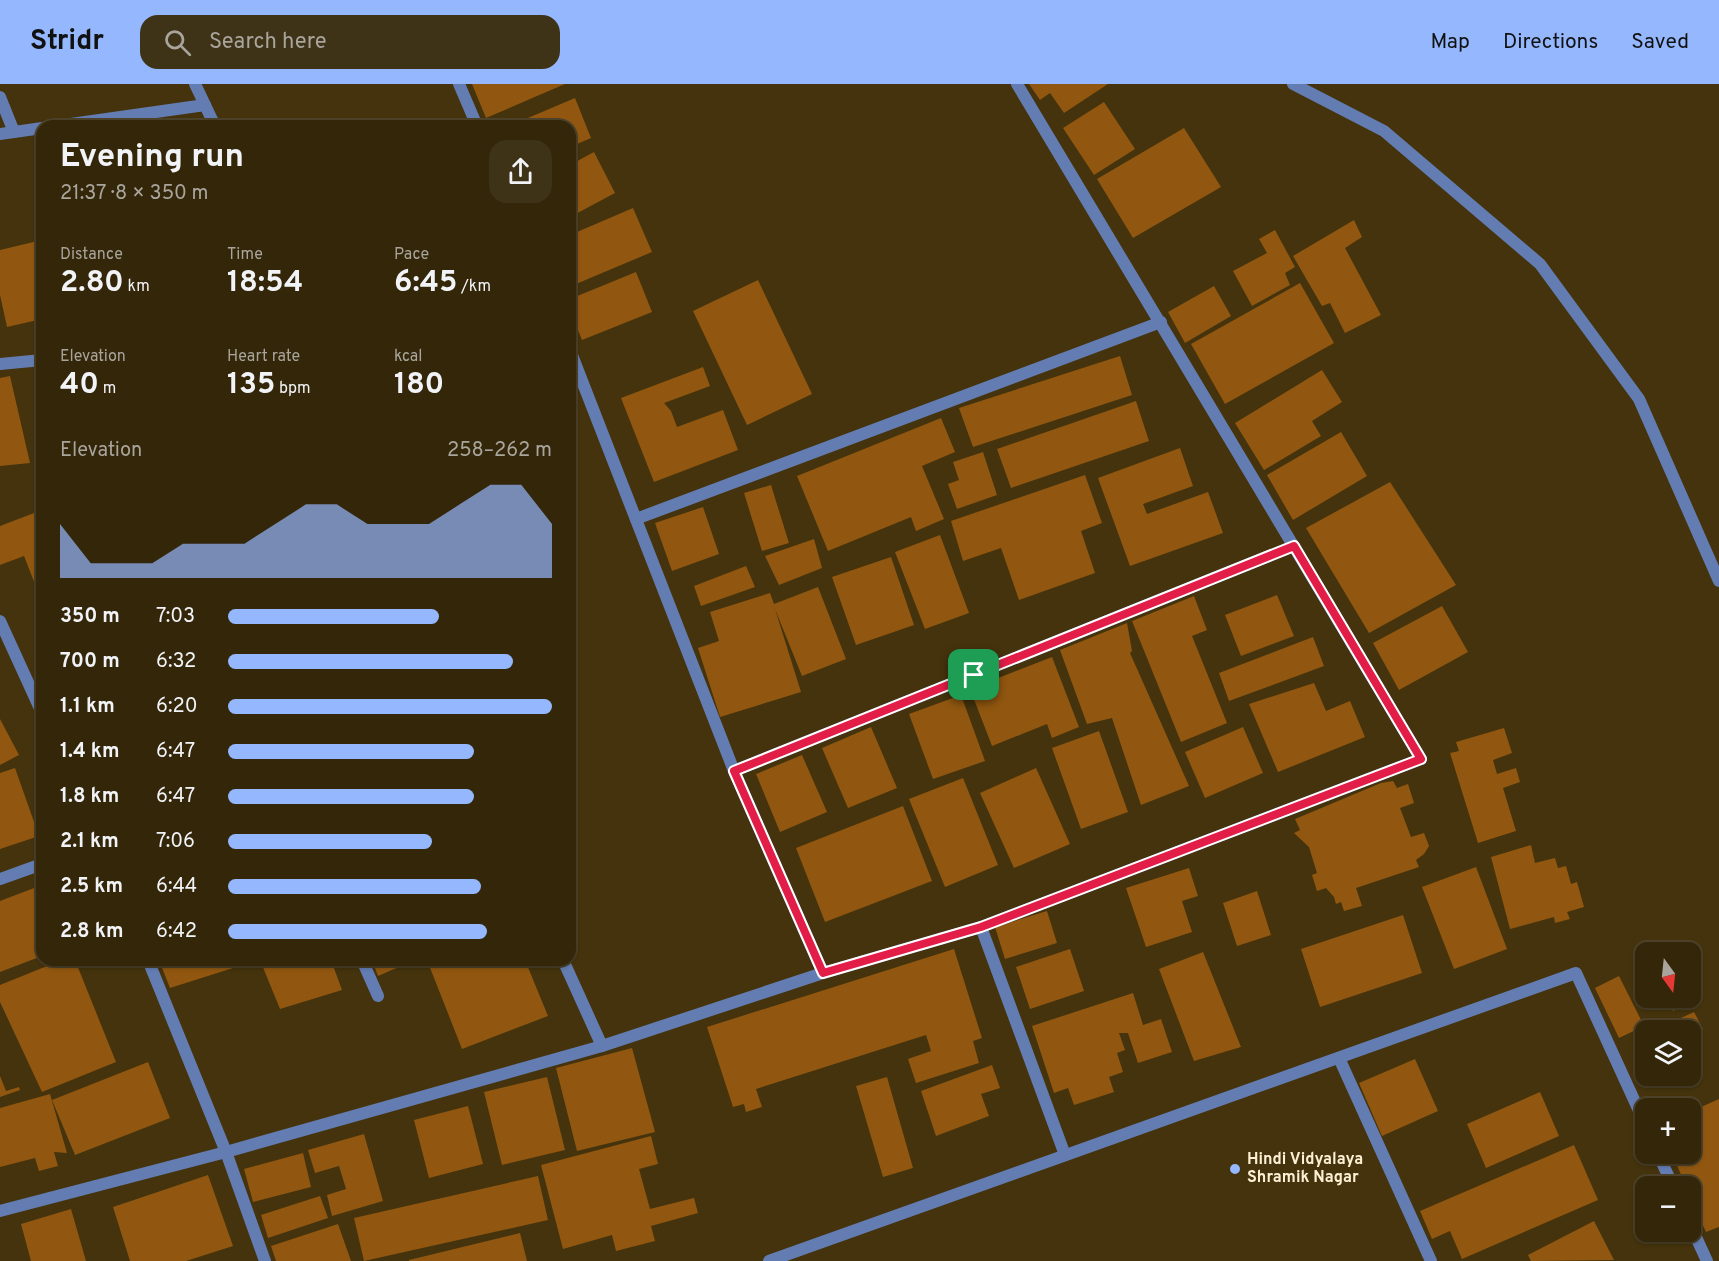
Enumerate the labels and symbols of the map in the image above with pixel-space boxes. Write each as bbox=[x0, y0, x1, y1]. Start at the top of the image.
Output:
pin bbox=[948, 649, 999, 700]
north arrow bbox=[1635, 942, 1701, 1008]
place label: Hindi Vidyalaya Shramik Nagar bbox=[1247, 1150, 1363, 1188]
marker: Hindi Vidyalaya Shramik Nagar bbox=[1228, 1162, 1242, 1176]

